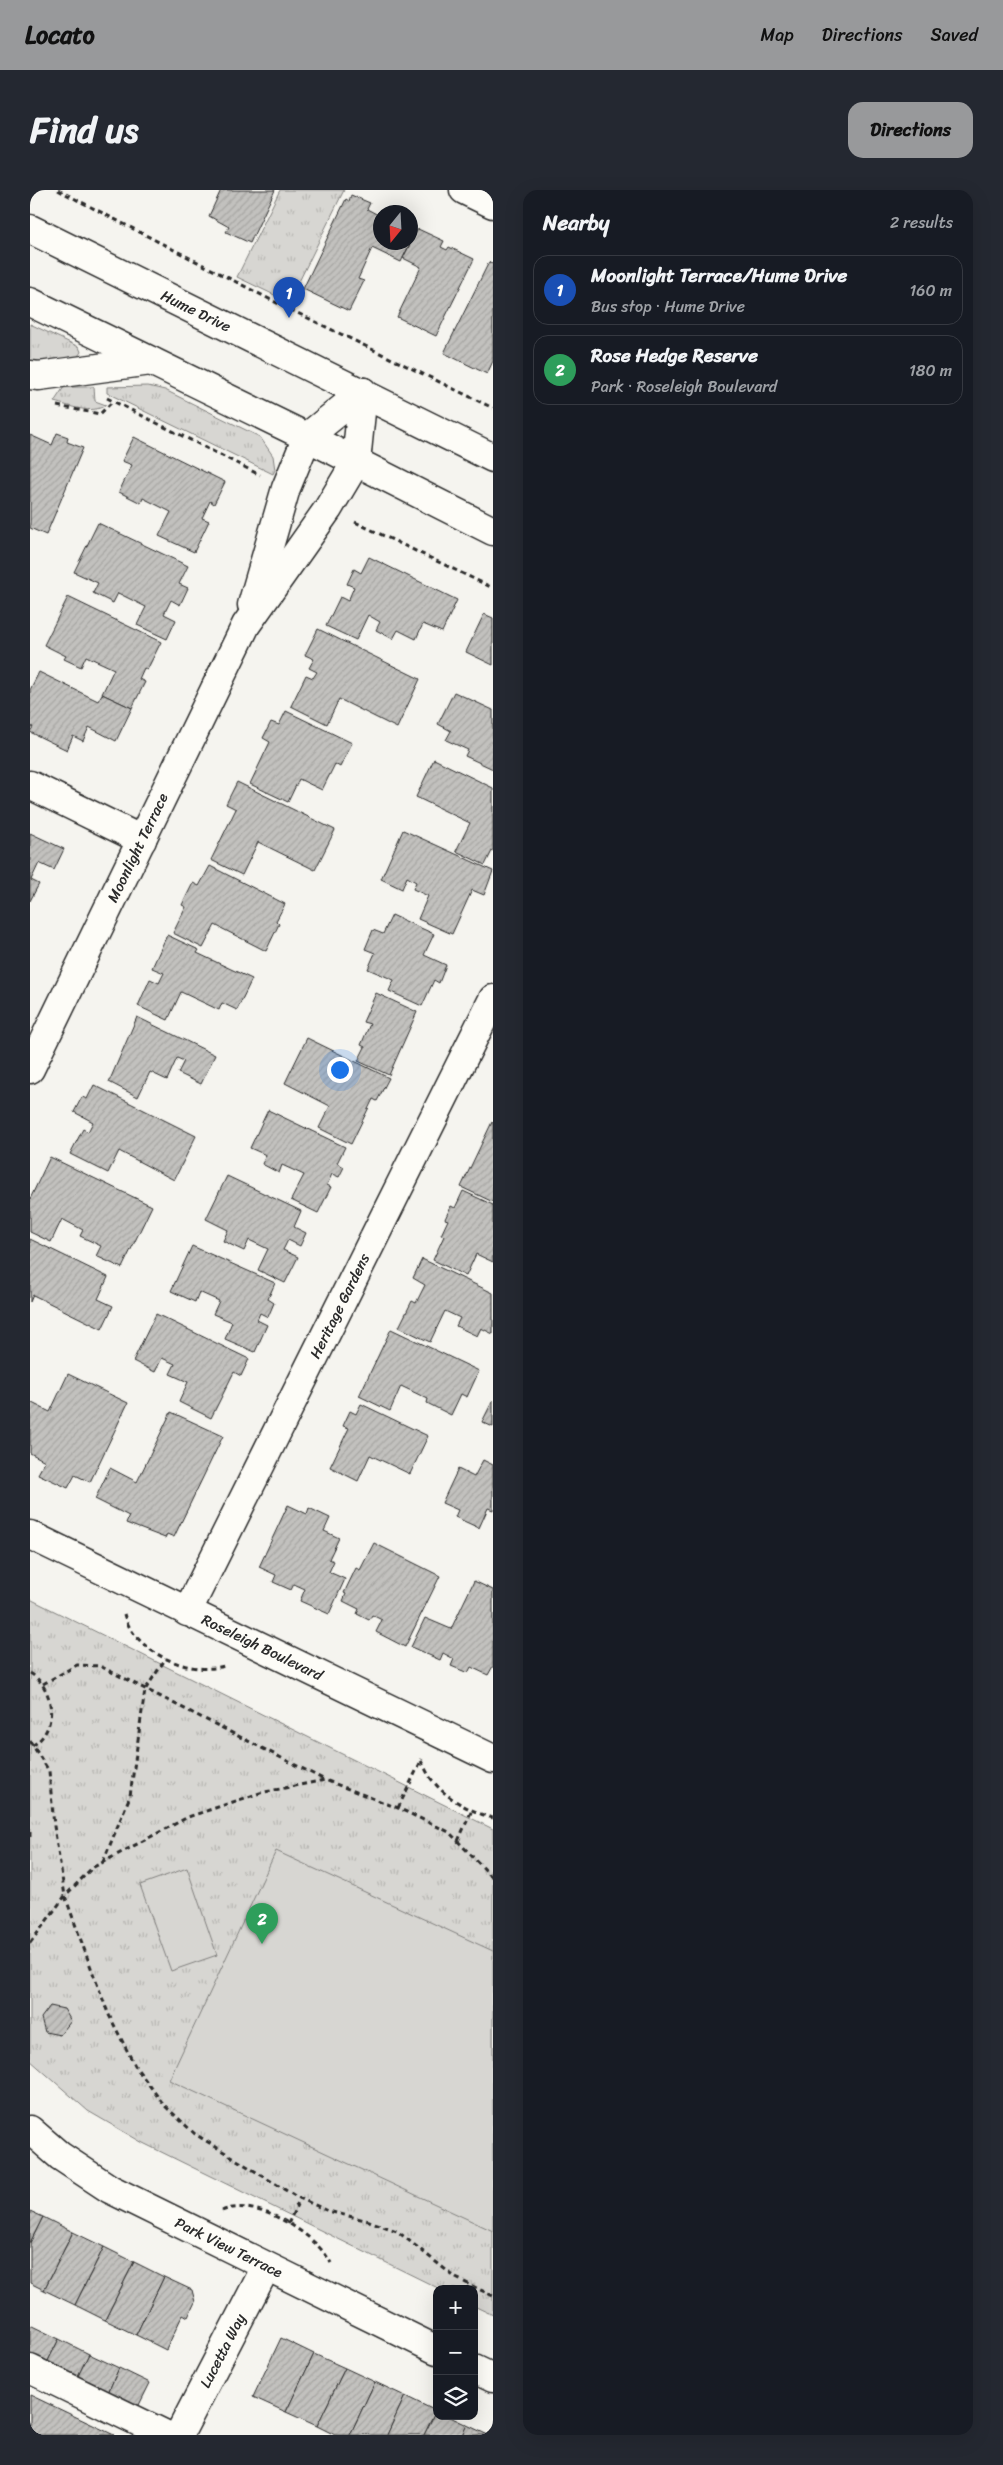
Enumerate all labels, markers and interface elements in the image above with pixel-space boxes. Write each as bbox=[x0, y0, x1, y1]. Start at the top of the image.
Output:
text: Locato bbox=[25, 14, 95, 56]
text: Map bbox=[761, 19, 794, 51]
text: Directions bbox=[822, 19, 903, 51]
text: Saved bbox=[931, 19, 978, 51]
text: Find us bbox=[30, 99, 138, 161]
button: Directions bbox=[848, 102, 973, 158]
text: Nearby bbox=[543, 204, 609, 242]
north arrow bbox=[373, 205, 418, 250]
text: 2 results bbox=[890, 208, 953, 237]
text: Moonlight Terrace/Hume Drive bbox=[591, 259, 847, 292]
text: 1 bbox=[557, 276, 563, 305]
text: 160 m bbox=[909, 276, 952, 305]
pin: 1 bbox=[273, 277, 305, 318]
street label: Hume Drive bbox=[156, 283, 236, 340]
text: Bus stop · Hume Drive bbox=[591, 292, 745, 321]
text: Rose Hedge Reserve bbox=[591, 339, 758, 372]
text: 2 bbox=[555, 356, 565, 385]
text: 180 m bbox=[909, 356, 952, 385]
text: Park · Roseleigh Boulevard bbox=[591, 372, 777, 401]
street label: Moonlight Terrace bbox=[100, 788, 175, 907]
your location bbox=[327, 1057, 353, 1083]
street label: Heritage Gardens bbox=[302, 1249, 377, 1363]
street label: Roseleigh Boulevard bbox=[197, 1607, 328, 1688]
pin: 2 bbox=[246, 1903, 278, 1944]
street label: Park View Terrace bbox=[170, 2210, 287, 2285]
map controls bbox=[433, 2285, 478, 2420]
button: + bbox=[433, 2285, 478, 2330]
street label: Lucetta Way bbox=[193, 2309, 253, 2393]
button: − bbox=[433, 2330, 478, 2375]
button: layers bbox=[433, 2375, 478, 2420]

